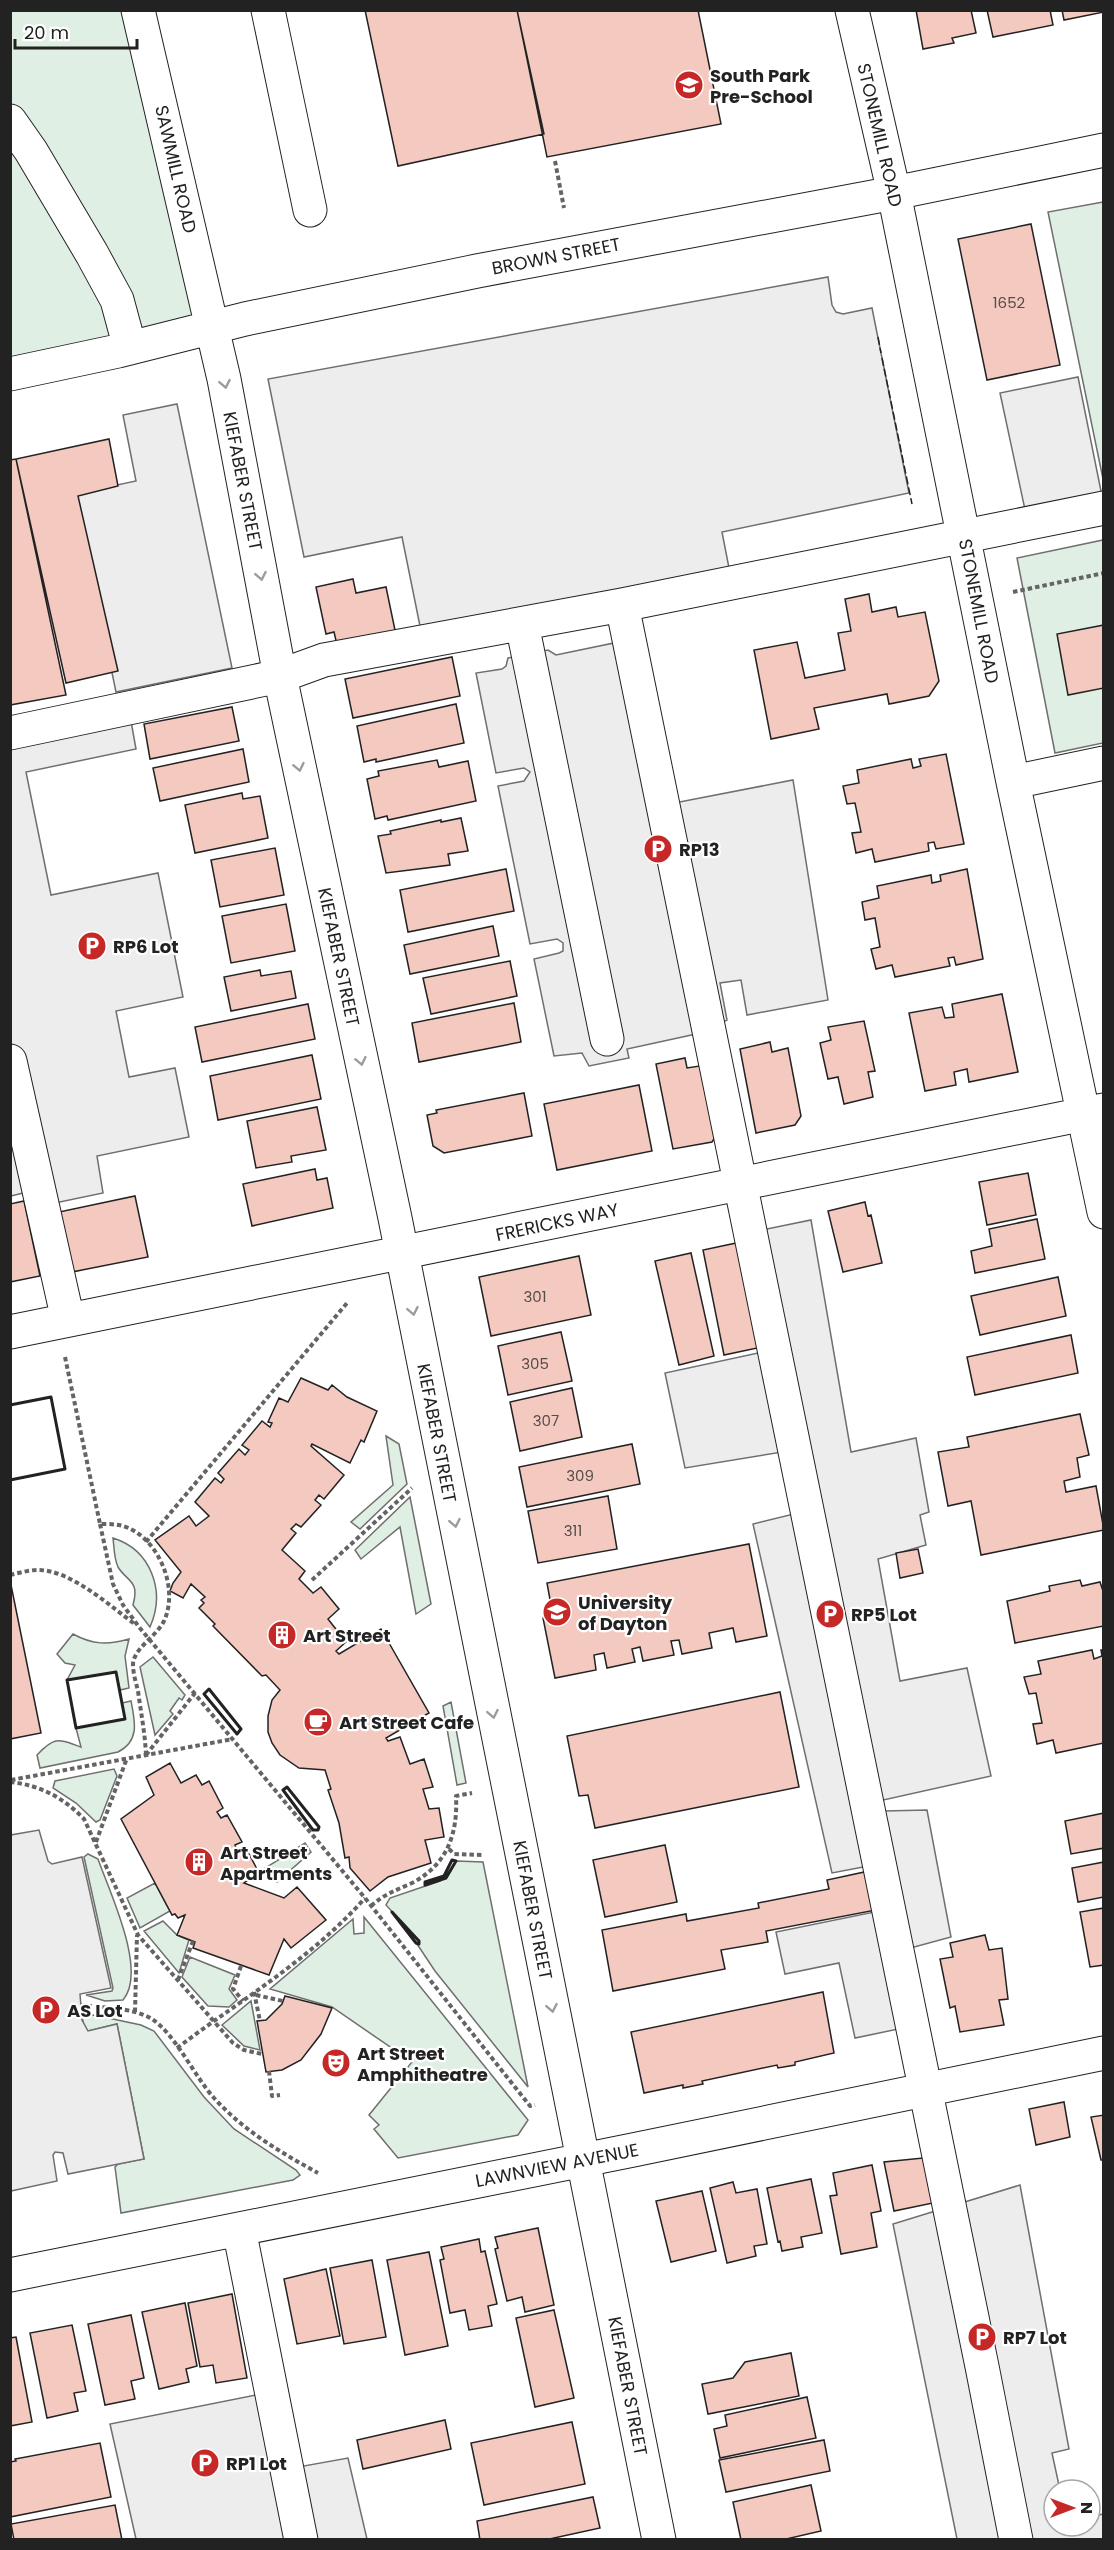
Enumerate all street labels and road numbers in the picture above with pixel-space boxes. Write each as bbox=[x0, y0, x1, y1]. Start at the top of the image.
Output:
street label: STONEMILL ROAD bbox=[851, 61, 909, 209]
street label: SAWMILL ROAD bbox=[149, 103, 203, 235]
street label: BROWN STREET bbox=[490, 231, 623, 281]
street label: KIEFABER STREET bbox=[217, 409, 269, 553]
street label: STONEMILL ROAD bbox=[953, 537, 1005, 685]
street label: KIEFABER STREET bbox=[312, 885, 366, 1029]
street label: FRERICKS WAY bbox=[493, 1197, 621, 1247]
street label: KIEFABER STREET bbox=[411, 1361, 463, 1505]
street label: KIEFABER STREET bbox=[507, 1838, 559, 1982]
street label: LAWNVIEW AVENUE bbox=[473, 2137, 641, 2193]
street label: KIEFABER STREET bbox=[602, 2314, 654, 2458]

